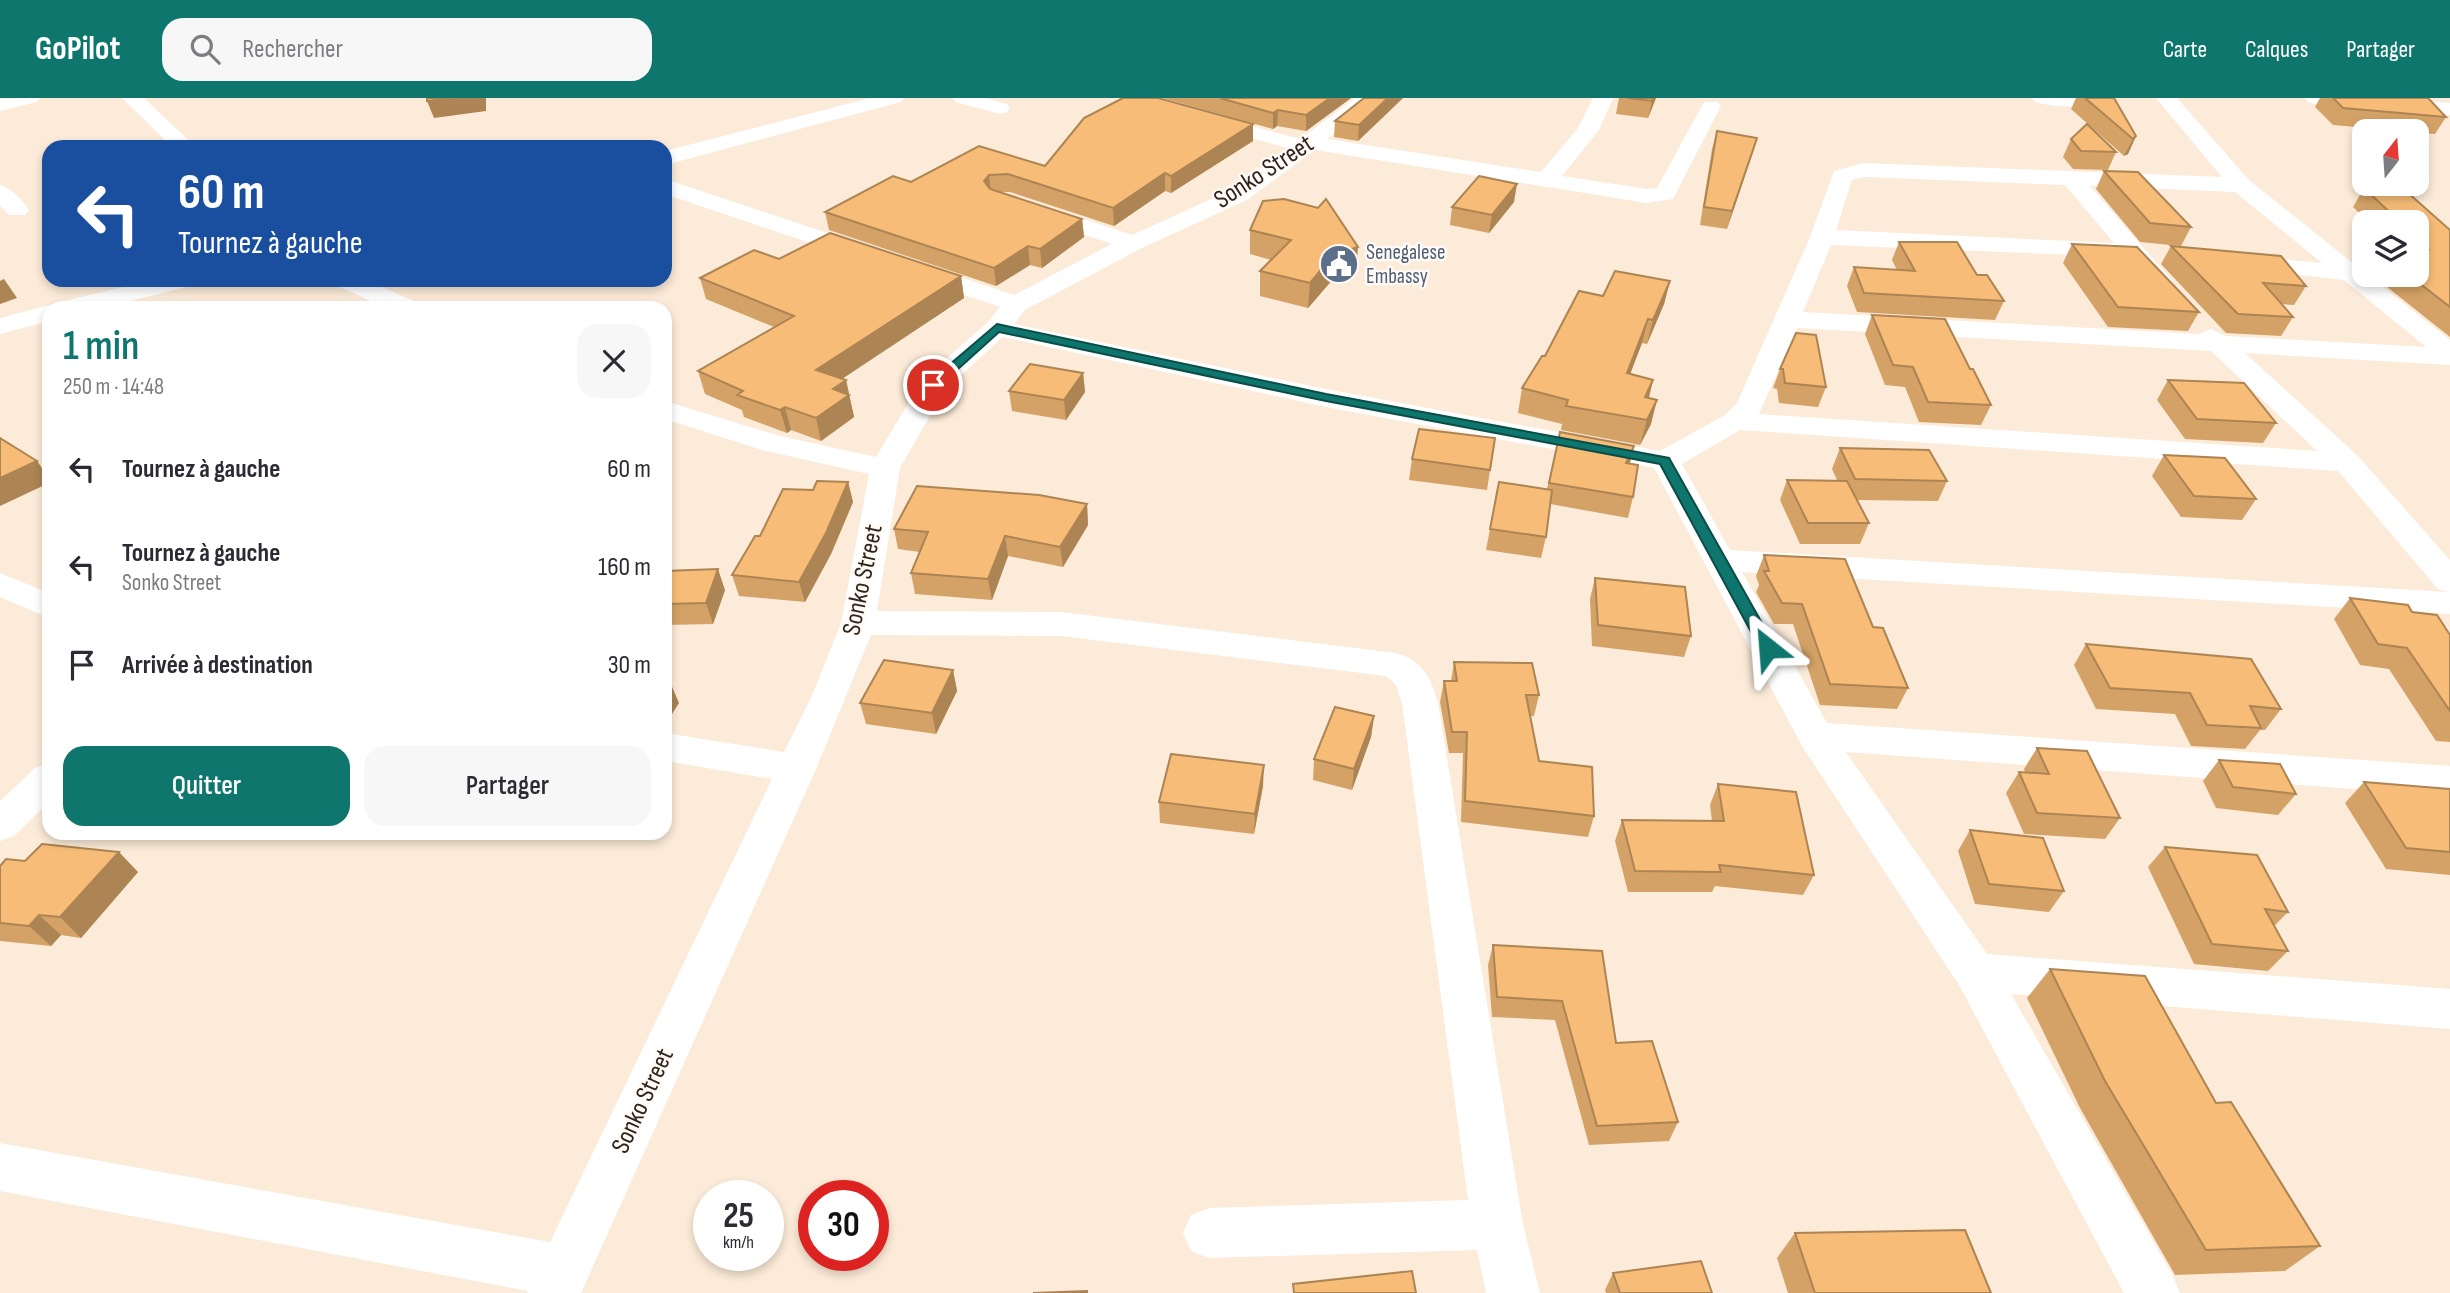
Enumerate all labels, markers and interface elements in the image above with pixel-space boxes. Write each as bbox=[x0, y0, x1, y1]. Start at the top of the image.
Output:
search box bbox=[162, 18, 652, 81]
text: GoPilot bbox=[35, 29, 120, 69]
icon: search bbox=[186, 30, 224, 68]
text: Rechercher bbox=[242, 34, 343, 65]
text: Carte bbox=[2163, 35, 2207, 64]
text: Calques bbox=[2245, 35, 2308, 64]
text: Partager bbox=[2346, 35, 2415, 64]
north arrow bbox=[2352, 119, 2429, 196]
map controls bbox=[2352, 119, 2429, 287]
street label: Sonko Street bbox=[1208, 128, 1320, 216]
text: 60 m bbox=[178, 164, 265, 223]
icon: left bbox=[63, 168, 154, 259]
button: layers bbox=[2352, 210, 2429, 287]
text: Tournez à gauche bbox=[178, 224, 363, 263]
place label: Senegalese Embassy bbox=[1366, 240, 1445, 289]
public building icon: Senegalese Embassy bbox=[1318, 243, 1360, 285]
text: 1 min bbox=[63, 321, 139, 372]
button: close bbox=[577, 324, 651, 398]
pin bbox=[903, 355, 963, 415]
icon: arrive bbox=[914, 366, 952, 404]
text: 250 m · 14:48 bbox=[63, 373, 164, 401]
icon: left bbox=[63, 450, 101, 488]
text: Tournez à gauche bbox=[122, 454, 280, 485]
text: 60 m bbox=[607, 454, 651, 485]
street label: Sonko Street bbox=[836, 522, 890, 638]
text: Tournez à gauche bbox=[122, 538, 280, 569]
icon: left bbox=[63, 548, 101, 586]
text: 160 m bbox=[598, 552, 651, 583]
text: Sonko Street bbox=[122, 569, 221, 597]
position arrow bbox=[1731, 611, 1805, 685]
icon: arrive bbox=[63, 646, 101, 684]
text: Arrivée à destination bbox=[122, 650, 313, 681]
text: 30 m bbox=[608, 650, 651, 681]
button: Quitter bbox=[63, 746, 350, 826]
button: Partager bbox=[364, 746, 651, 826]
street label: Sonko Street bbox=[605, 1043, 681, 1158]
speed limit sign: 30 bbox=[798, 1180, 889, 1271]
text: 25 bbox=[723, 1195, 754, 1238]
text: km/h bbox=[723, 1232, 754, 1253]

